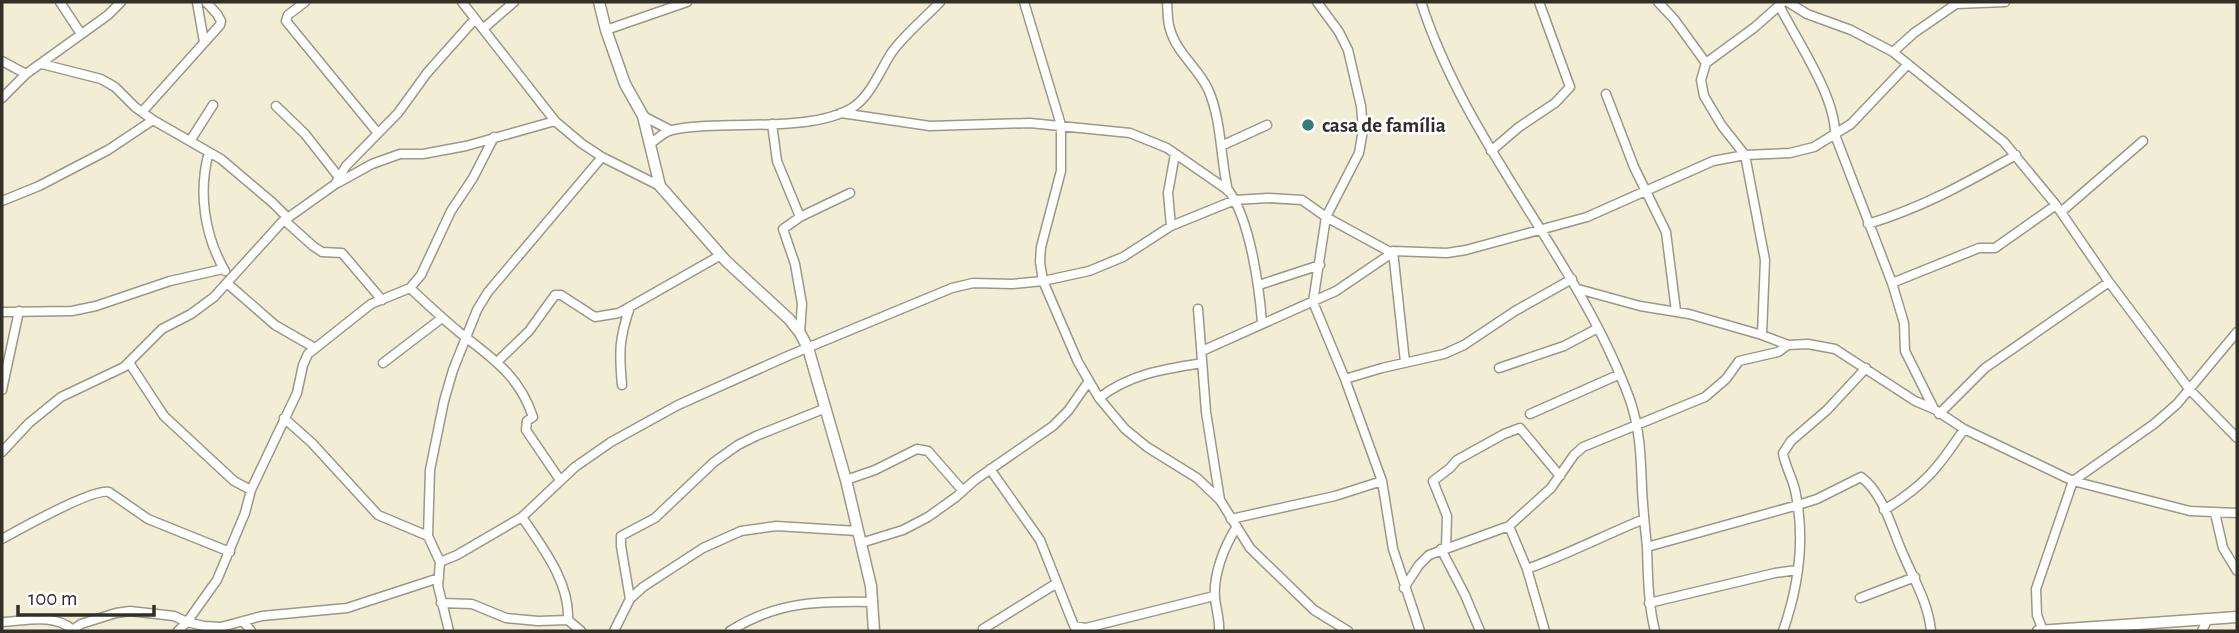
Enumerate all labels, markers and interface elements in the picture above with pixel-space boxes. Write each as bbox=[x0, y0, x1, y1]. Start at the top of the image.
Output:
place label: casa de família bbox=[1322, 115, 1446, 136]
marker: casa de família bbox=[1300, 117, 1316, 133]
scale bar bbox=[18, 574, 154, 618]
text: 100 m bbox=[28, 588, 78, 609]

